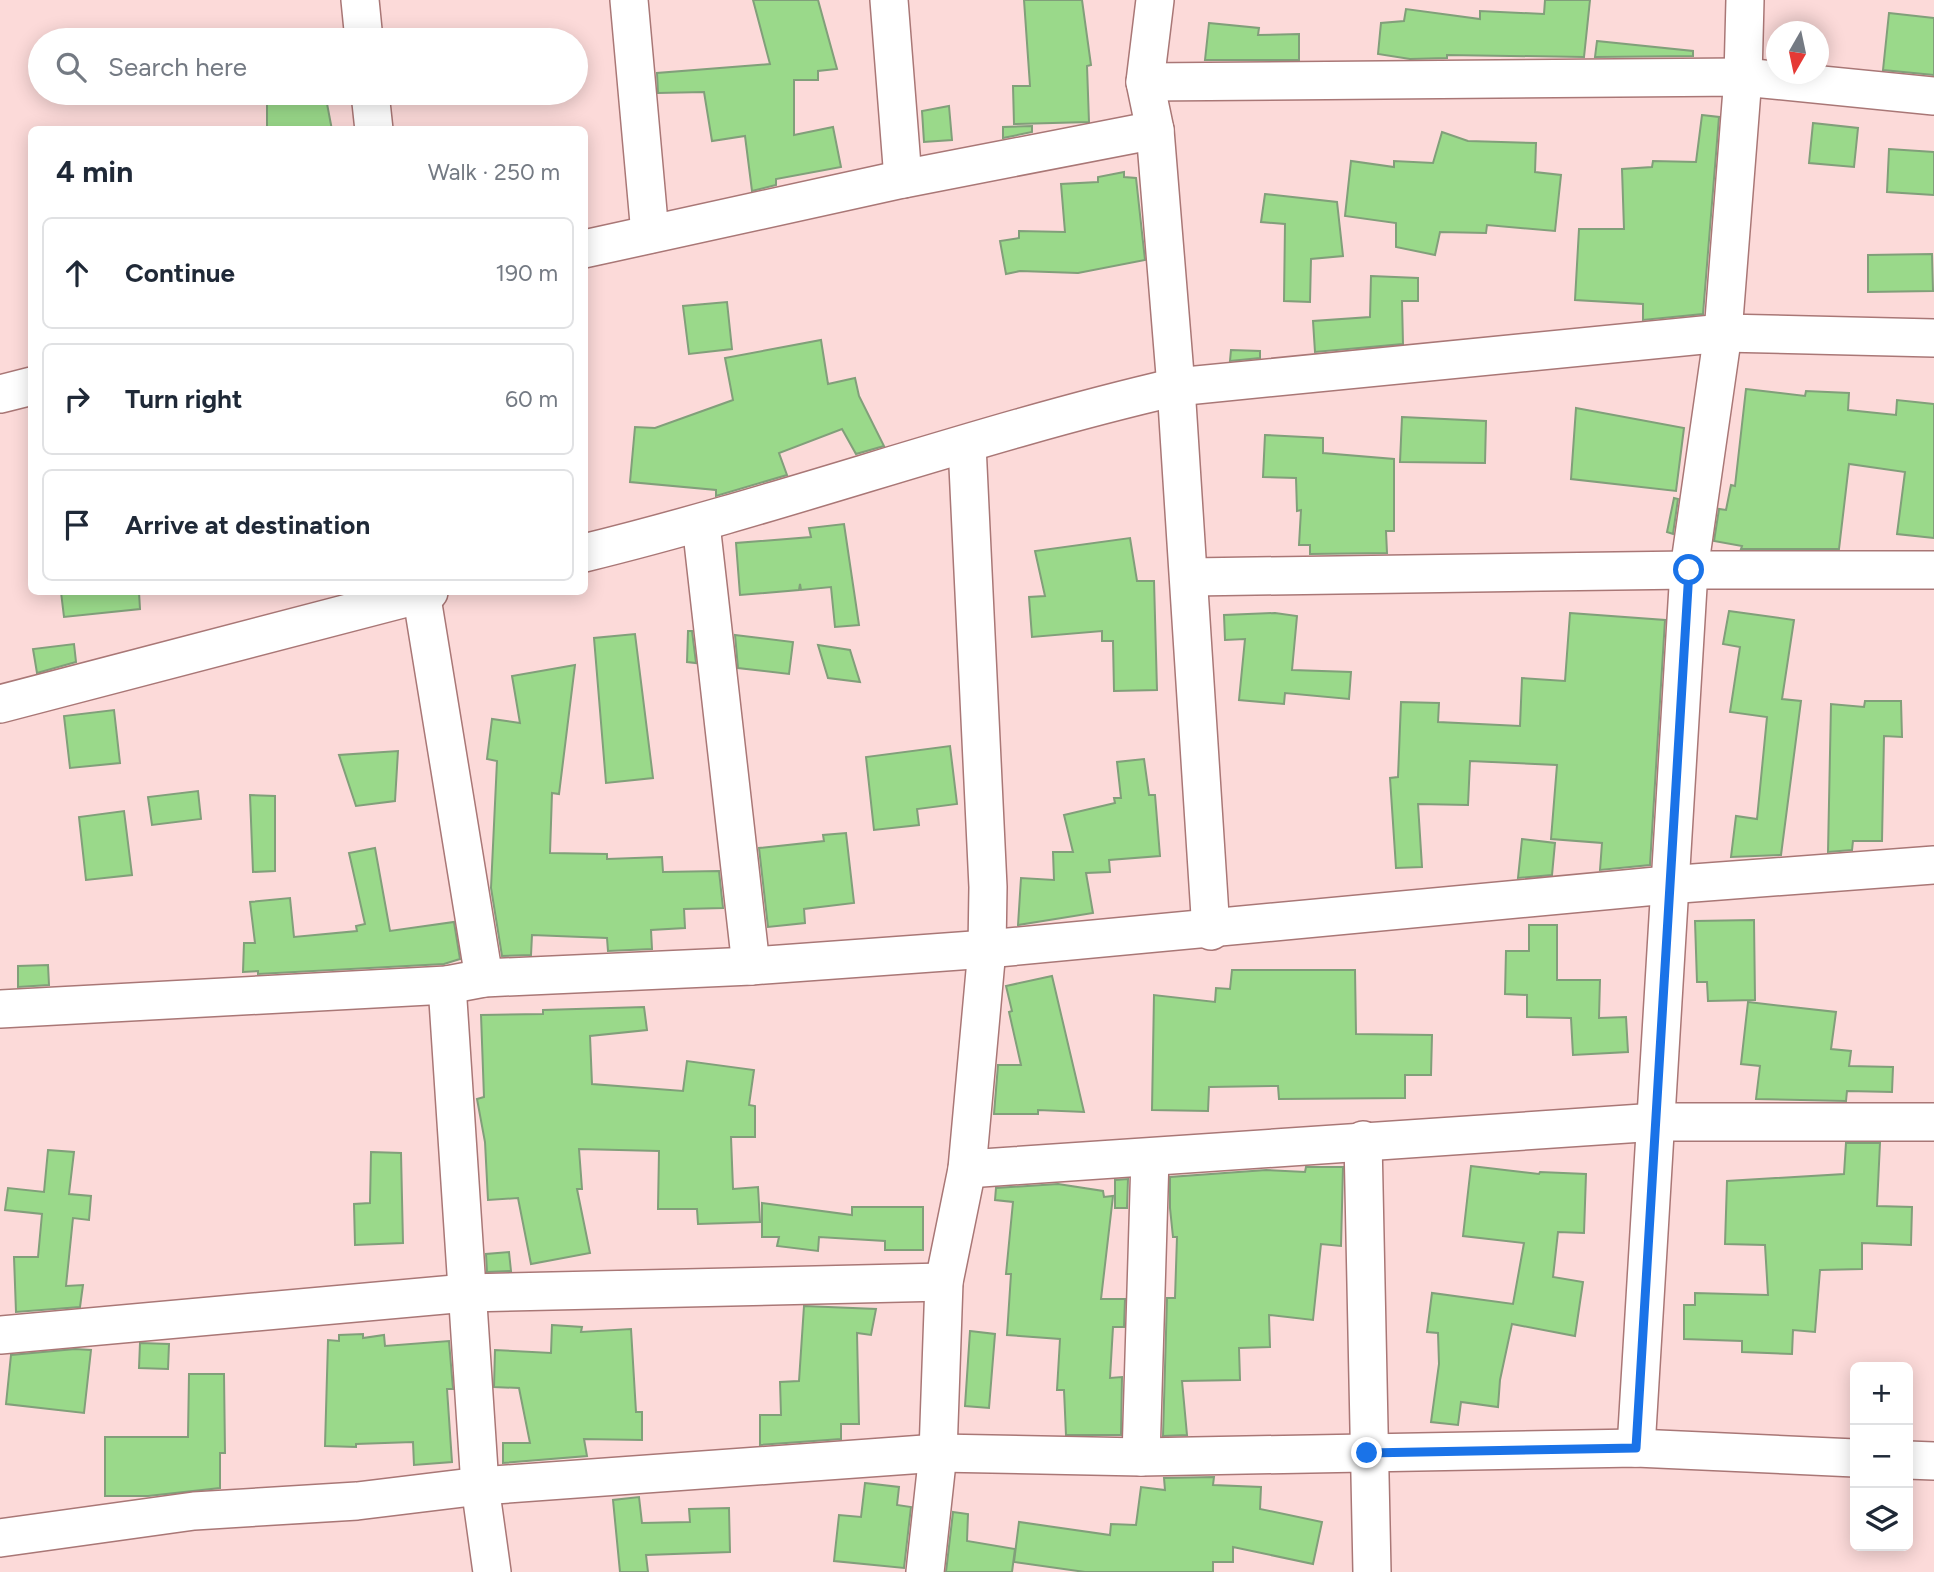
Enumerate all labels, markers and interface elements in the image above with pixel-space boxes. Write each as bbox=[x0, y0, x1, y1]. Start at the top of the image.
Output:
north arrow bbox=[1766, 21, 1829, 84]
search box bbox=[28, 28, 588, 105]
icon: search bbox=[52, 48, 90, 86]
text: Search here bbox=[108, 51, 247, 83]
text: 4 min bbox=[56, 153, 133, 190]
text: Walk · 250 m bbox=[428, 158, 560, 186]
icon: ahead bbox=[58, 254, 96, 292]
text: Continue bbox=[125, 257, 235, 289]
text: 190 m bbox=[495, 259, 558, 287]
icon: right bbox=[58, 380, 96, 418]
text: Turn right bbox=[125, 383, 242, 415]
text: 60 m bbox=[505, 385, 558, 413]
icon: arrive bbox=[58, 506, 96, 544]
text: Arrive at destination bbox=[125, 509, 370, 541]
route start bbox=[1673, 554, 1704, 585]
map controls bbox=[1850, 1362, 1913, 1551]
button: + bbox=[1850, 1362, 1913, 1425]
button: − bbox=[1850, 1425, 1913, 1488]
route end bbox=[1351, 1437, 1382, 1468]
button: layers bbox=[1850, 1488, 1913, 1551]

